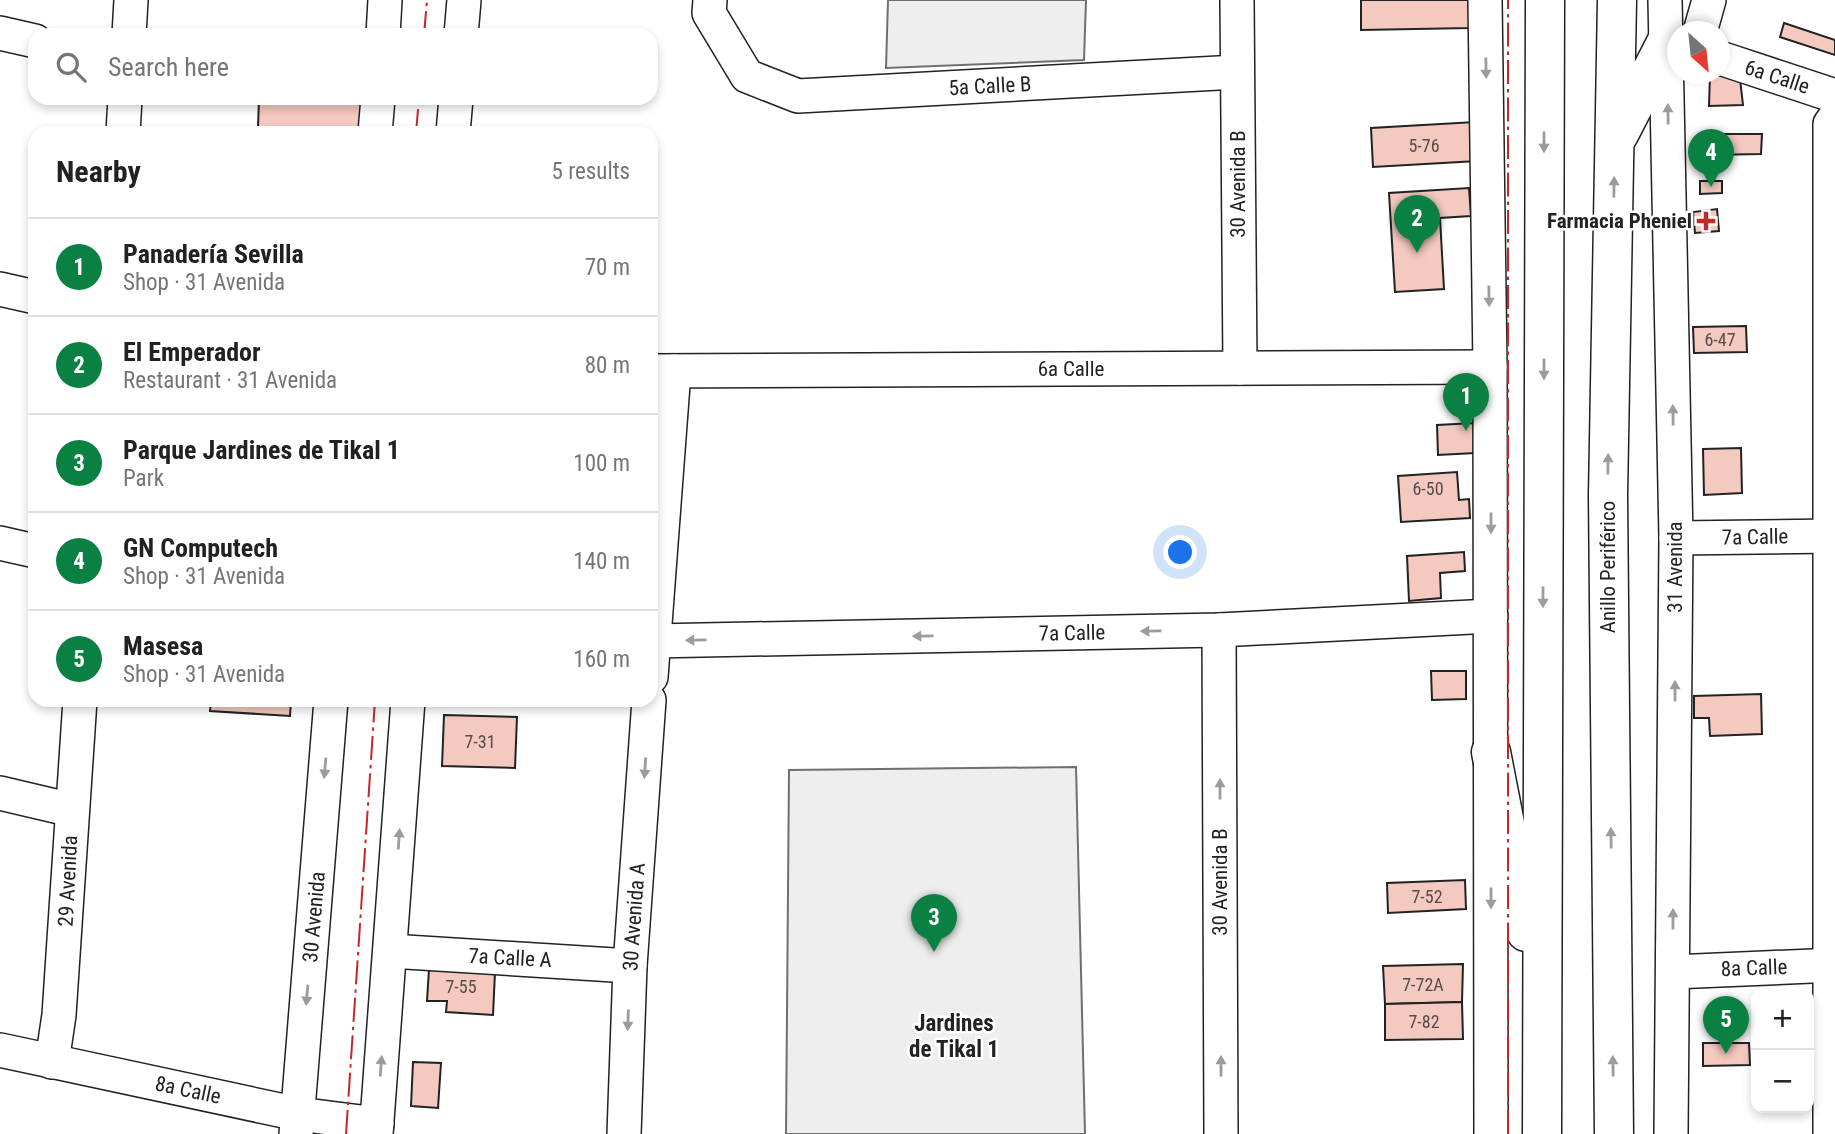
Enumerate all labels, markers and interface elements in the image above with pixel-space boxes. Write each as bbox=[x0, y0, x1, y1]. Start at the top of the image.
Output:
north arrow bbox=[1667, 21, 1730, 84]
search box bbox=[28, 28, 658, 105]
icon: search bbox=[52, 48, 90, 86]
text: Search here bbox=[108, 52, 229, 82]
street label: 6a Calle bbox=[1742, 55, 1813, 99]
one-way arrow bbox=[1480, 57, 1492, 79]
street label: 5a Calle B bbox=[948, 72, 1032, 100]
one-way arrow bbox=[1662, 103, 1674, 125]
pin: 4 bbox=[1688, 129, 1734, 187]
street label: 30 Avenida B bbox=[1226, 130, 1250, 238]
one-way arrow bbox=[1538, 131, 1550, 153]
house number: 5-76 bbox=[1408, 135, 1440, 156]
text: Nearby bbox=[56, 154, 141, 189]
text: 5 results bbox=[552, 158, 630, 185]
one-way arrow bbox=[1608, 176, 1620, 198]
pin: 2 bbox=[1394, 195, 1440, 253]
place label: Farmacia Pheniel bbox=[1547, 209, 1692, 233]
marker: Farmacia Pheniel bbox=[1698, 213, 1714, 229]
text: Panadería Sevilla bbox=[123, 239, 304, 269]
text: 1 bbox=[73, 254, 85, 281]
text: 70 m bbox=[585, 254, 630, 281]
text: Shop · 31 Avenida bbox=[123, 269, 285, 296]
one-way arrow bbox=[1484, 285, 1495, 307]
house number: 6-47 bbox=[1704, 329, 1736, 350]
text: El Emperador bbox=[123, 337, 261, 367]
text: 2 bbox=[73, 352, 85, 379]
text: 80 m bbox=[585, 352, 630, 379]
street label: 6a Calle bbox=[1038, 357, 1104, 381]
one-way arrow bbox=[1538, 358, 1550, 380]
text: Restaurant · 31 Avenida bbox=[123, 367, 337, 394]
pin: 1 bbox=[1443, 373, 1489, 431]
one-way arrow bbox=[1668, 404, 1679, 426]
text: Parque Jardines de Tikal 1 bbox=[123, 435, 400, 465]
text: 3 bbox=[73, 450, 85, 477]
text: 100 m bbox=[573, 450, 630, 477]
one-way arrow bbox=[1603, 453, 1614, 475]
text: Park bbox=[123, 465, 164, 492]
house number: 6-50 bbox=[1412, 478, 1444, 499]
street label: Anillo Periférico bbox=[1596, 501, 1620, 633]
one-way arrow bbox=[1485, 512, 1497, 534]
street label: 31 Avenida bbox=[1663, 521, 1687, 613]
street label: 7a Calle bbox=[1721, 524, 1789, 550]
text: GN Computech bbox=[123, 533, 278, 563]
your location bbox=[1163, 535, 1197, 569]
text: 4 bbox=[73, 548, 85, 575]
text: 140 m bbox=[573, 548, 630, 575]
text: Shop · 31 Avenida bbox=[123, 563, 285, 590]
one-way arrow bbox=[1537, 586, 1549, 608]
street label: 7a Calle bbox=[1038, 620, 1106, 646]
one-way arrow bbox=[1139, 625, 1161, 637]
one-way arrow bbox=[912, 630, 934, 642]
text: Masesa bbox=[123, 631, 203, 661]
one-way arrow bbox=[685, 635, 707, 646]
text: 5 bbox=[73, 646, 85, 673]
text: 160 m bbox=[573, 646, 630, 673]
text: Shop · 31 Avenida bbox=[123, 661, 285, 688]
one-way arrow bbox=[1669, 680, 1681, 702]
house number: 7-31 bbox=[464, 731, 496, 752]
one-way arrow bbox=[319, 757, 330, 779]
one-way arrow bbox=[639, 757, 650, 779]
one-way arrow bbox=[1214, 778, 1226, 800]
one-way arrow bbox=[1605, 827, 1617, 849]
one-way arrow bbox=[393, 828, 404, 850]
street label: 30 Avenida B bbox=[1208, 828, 1232, 936]
street label: 29 Avenida bbox=[54, 835, 82, 927]
street label: 30 Avenida A bbox=[618, 862, 650, 972]
street label: 30 Avenida bbox=[298, 870, 330, 964]
house number: 7-52 bbox=[1411, 886, 1443, 907]
one-way arrow bbox=[1485, 887, 1497, 909]
pin: 3 bbox=[911, 894, 957, 952]
one-way arrow bbox=[1667, 908, 1679, 930]
street label: 7a Calle A bbox=[468, 944, 552, 972]
street label: 8a Calle bbox=[1720, 955, 1788, 981]
house number: 7-72A bbox=[1402, 974, 1444, 995]
house number: 7-55 bbox=[445, 976, 477, 997]
one-way arrow bbox=[301, 984, 312, 1006]
map controls bbox=[1751, 987, 1814, 1113]
button: + bbox=[1751, 987, 1814, 1050]
pin: 5 bbox=[1703, 996, 1749, 1054]
one-way arrow bbox=[623, 1009, 634, 1031]
district label: Jardines de Tikal 1 bbox=[909, 1010, 999, 1063]
house number: 7-82 bbox=[1408, 1011, 1440, 1032]
button: − bbox=[1751, 1050, 1814, 1113]
one-way arrow bbox=[376, 1055, 387, 1077]
one-way arrow bbox=[1215, 1055, 1227, 1077]
one-way arrow bbox=[1607, 1055, 1619, 1077]
street label: 8a Calle bbox=[153, 1071, 223, 1109]

